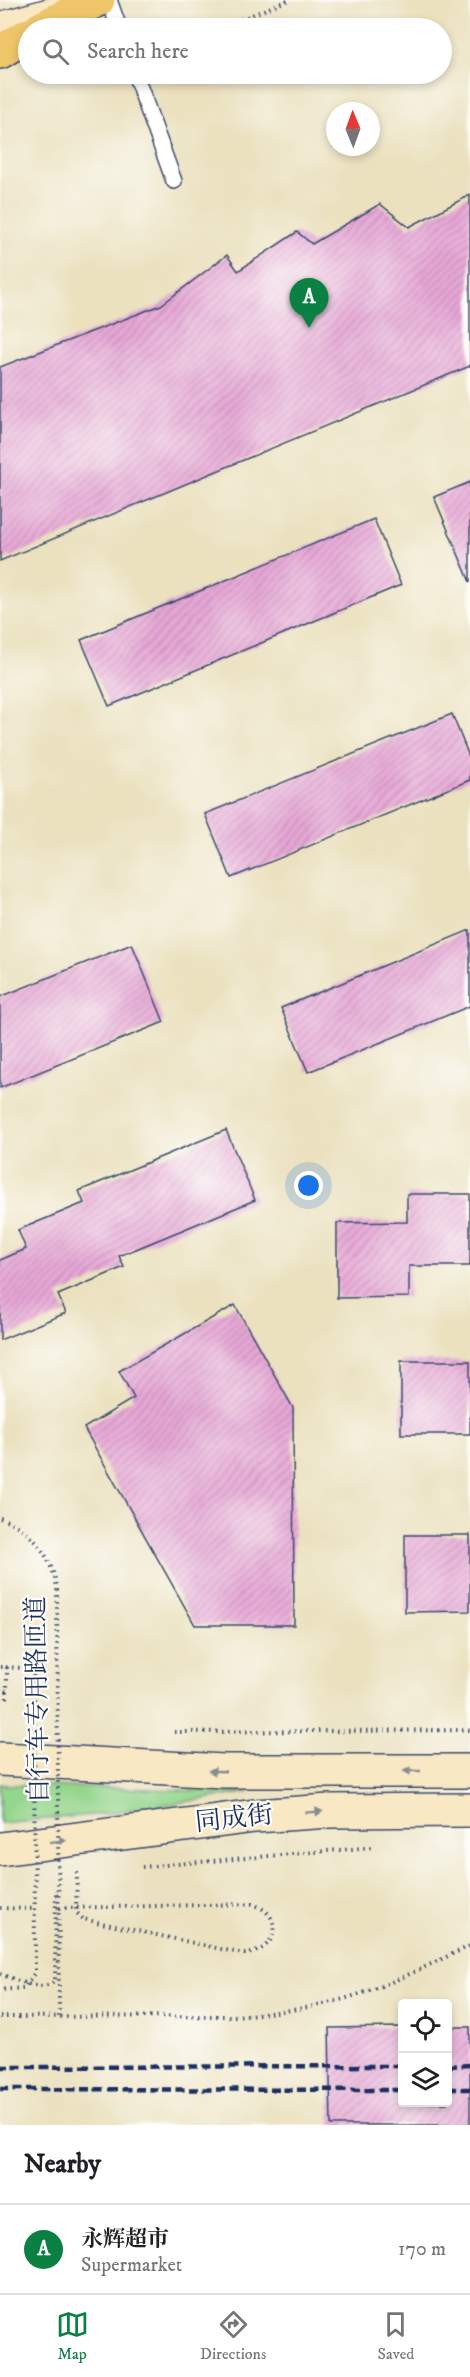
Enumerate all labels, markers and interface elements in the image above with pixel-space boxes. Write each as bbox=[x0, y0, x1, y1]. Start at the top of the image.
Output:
search box bbox=[18, 18, 452, 84]
icon: search bbox=[39, 35, 72, 68]
text: Search here bbox=[87, 38, 189, 65]
north arrow bbox=[326, 102, 380, 156]
pin: A bbox=[290, 278, 328, 328]
your location bbox=[294, 1171, 323, 1200]
street label: 自行车专用路匝道 bbox=[20, 1596, 56, 1804]
one-way arrow bbox=[207, 1766, 226, 1775]
one-way arrow bbox=[402, 1766, 421, 1776]
street label: 同成街 bbox=[193, 1799, 275, 1839]
one-way arrow bbox=[305, 1807, 324, 1817]
one-way arrow bbox=[49, 1837, 68, 1846]
map controls bbox=[398, 1999, 452, 2107]
button: locate bbox=[398, 1999, 452, 2053]
button: layers bbox=[398, 2053, 452, 2107]
text: Nearby bbox=[24, 2148, 101, 2181]
text: 永辉超市 bbox=[81, 2226, 169, 2253]
text: A bbox=[37, 2237, 50, 2262]
text: 170 m bbox=[398, 2237, 446, 2262]
text: Supermarket bbox=[81, 2253, 182, 2278]
tab: Map bbox=[56, 2308, 89, 2364]
tab: Directions bbox=[200, 2308, 266, 2364]
tab: Saved bbox=[378, 2308, 414, 2364]

